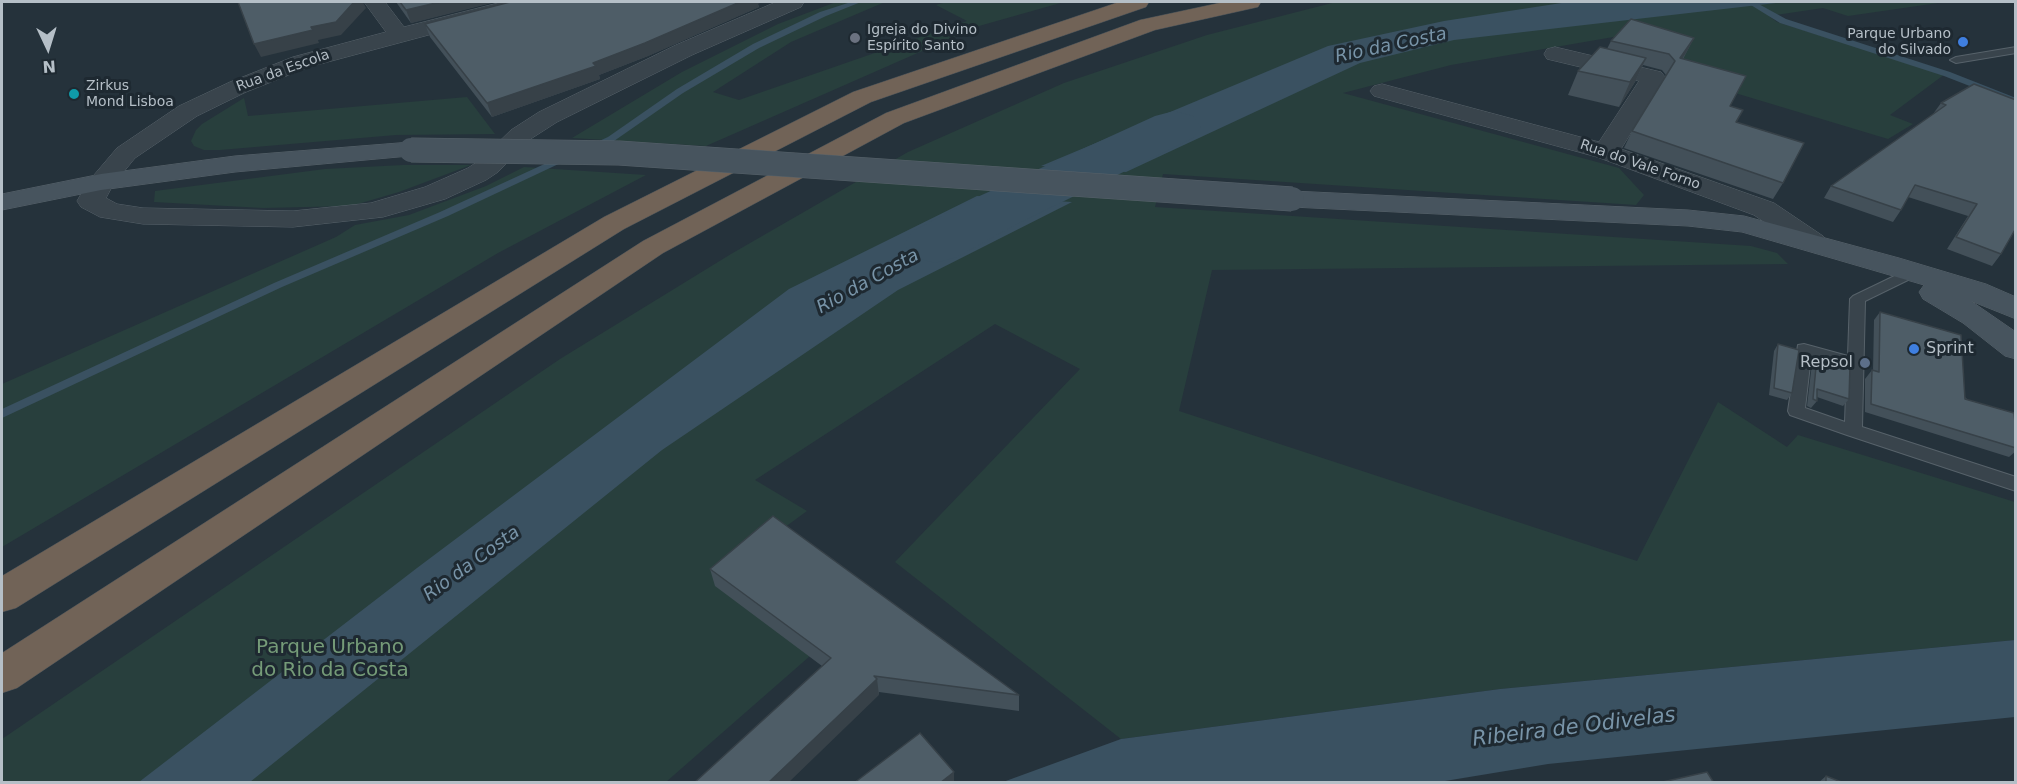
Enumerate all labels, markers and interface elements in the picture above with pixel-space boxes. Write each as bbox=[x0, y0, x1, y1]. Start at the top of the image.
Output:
north arrow bbox=[18, 18, 78, 78]
place label: Igreja do Divino Espírito Santo bbox=[867, 22, 977, 54]
water label: Rio da Costa bbox=[1333, 24, 1449, 68]
place label: Parque Urbano do Silvado bbox=[1847, 26, 1951, 58]
marker: Igreja do Divino Espírito Santo bbox=[848, 31, 862, 45]
marker: Parque Urbano do Silvado bbox=[1956, 35, 1970, 49]
street label: Rua da Escola bbox=[234, 46, 332, 96]
text: N bbox=[42, 57, 57, 76]
place label: Zirkus Mond Lisboa bbox=[86, 78, 174, 110]
marker: Zirkus Mond Lisboa bbox=[67, 87, 81, 101]
street label: Rua do Vale Forno bbox=[1578, 137, 1702, 193]
water label: Rio da Costa bbox=[813, 245, 923, 319]
place label: Sprint bbox=[1926, 339, 1974, 359]
marker: Sprint bbox=[1907, 342, 1921, 356]
place label: Repsol bbox=[1800, 353, 1853, 373]
marker: Repsol bbox=[1858, 356, 1872, 370]
water label: Rio da Costa bbox=[420, 522, 524, 606]
park label: Parque Urbano do Rio da Costa bbox=[251, 636, 409, 683]
water label: Ribeira de Odivelas bbox=[1471, 703, 1677, 753]

